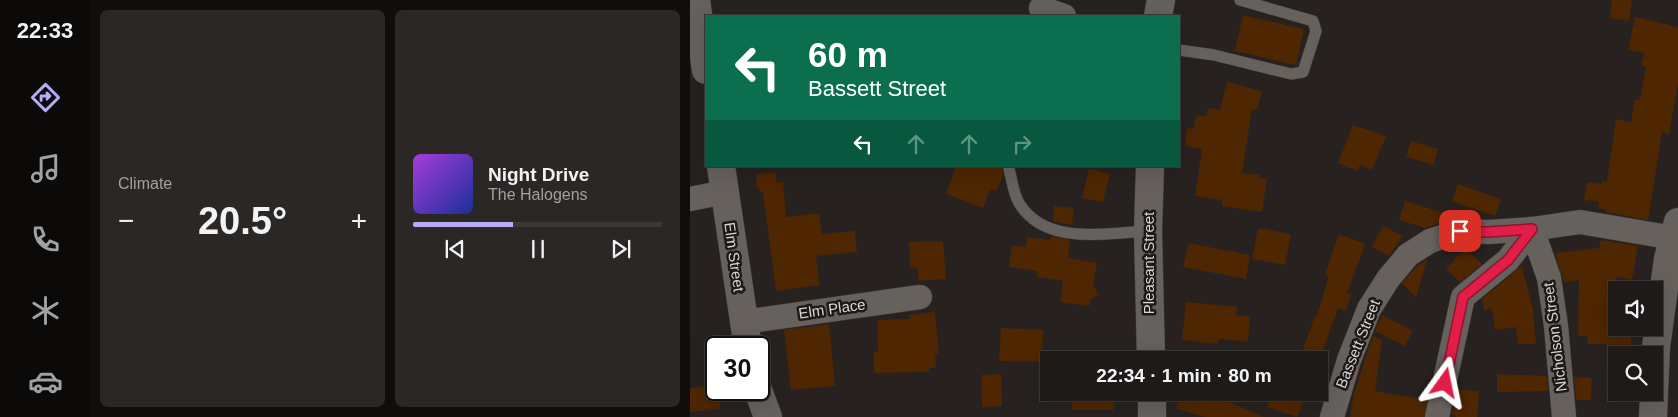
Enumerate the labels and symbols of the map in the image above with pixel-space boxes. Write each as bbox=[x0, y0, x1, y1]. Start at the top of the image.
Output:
pin bbox=[1439, 210, 1481, 252]
street label: Pleasant Street bbox=[1140, 211, 1157, 314]
street label: Elm Street bbox=[721, 221, 748, 294]
street label: Nicholson Street bbox=[1539, 281, 1570, 393]
street label: Elm Place bbox=[797, 295, 867, 322]
street label: Bassett Street bbox=[1332, 296, 1383, 391]
speed limit sign: 30 bbox=[705, 336, 770, 401]
position arrow bbox=[1418, 356, 1470, 408]

